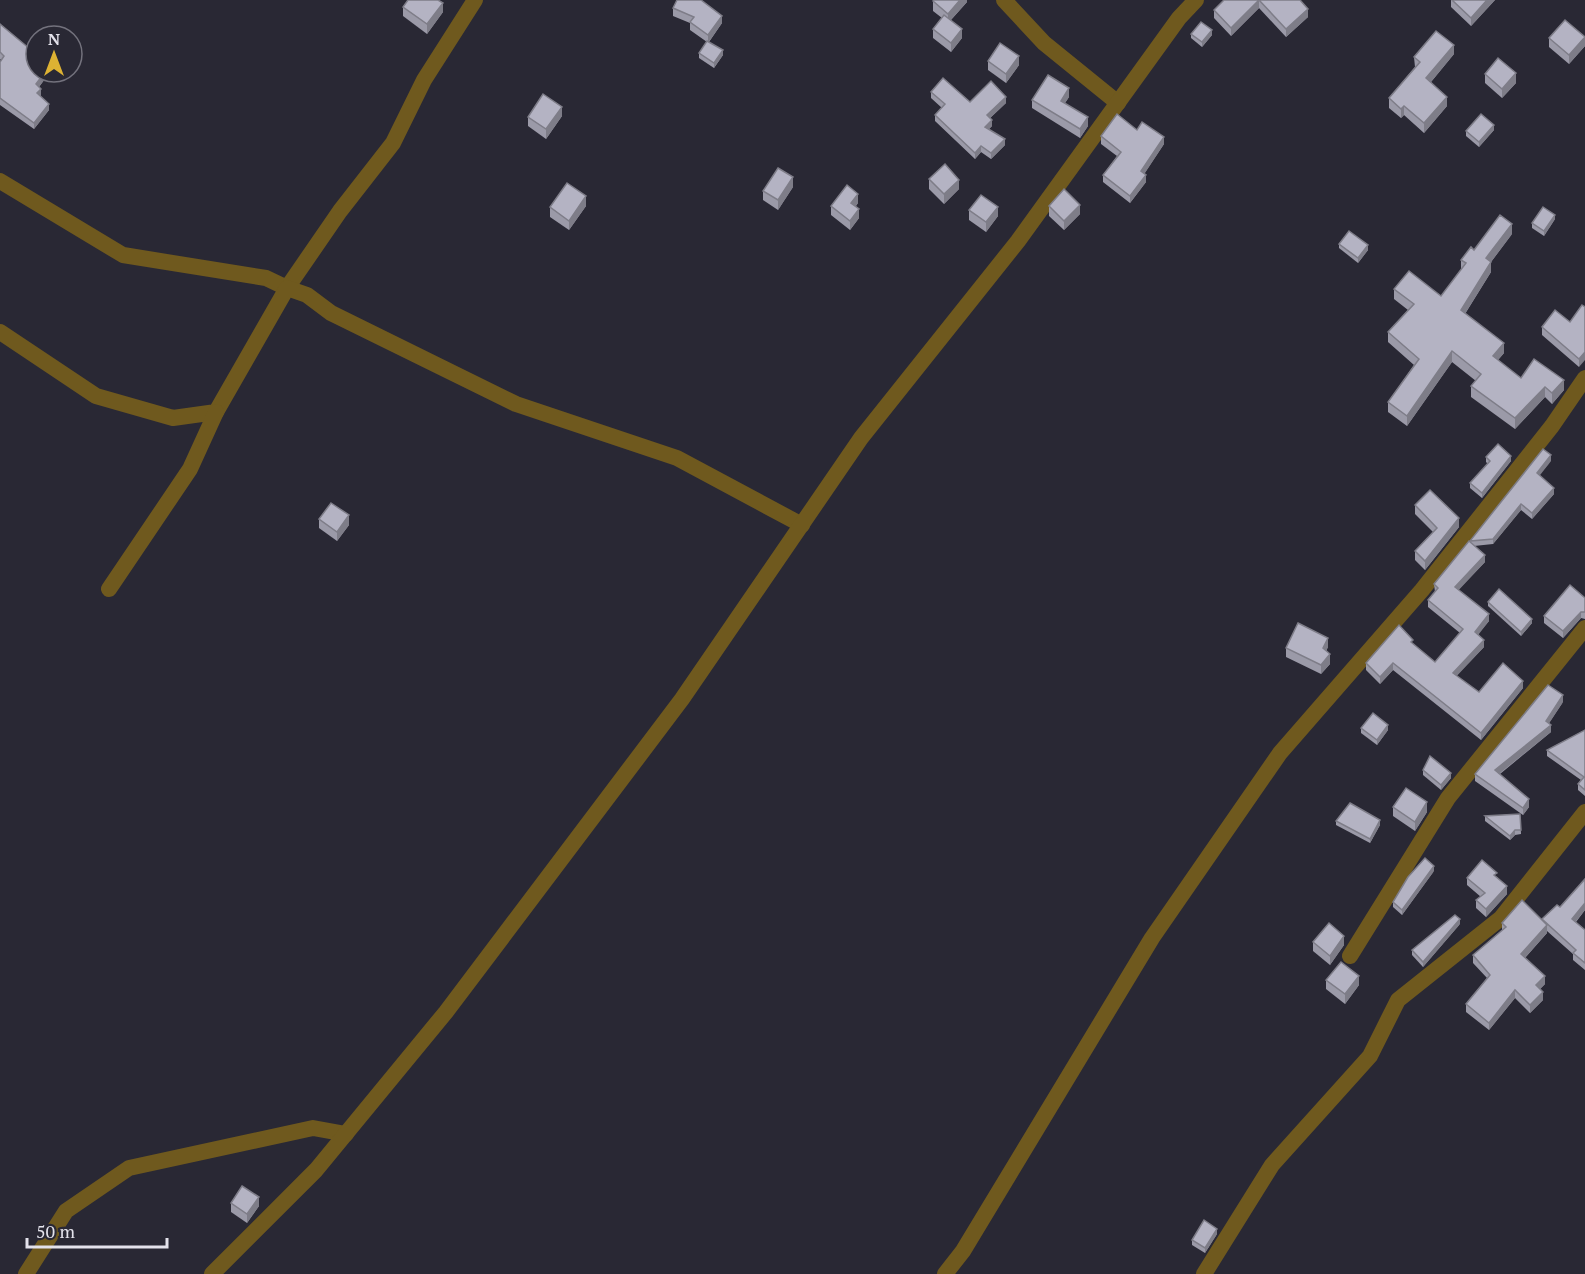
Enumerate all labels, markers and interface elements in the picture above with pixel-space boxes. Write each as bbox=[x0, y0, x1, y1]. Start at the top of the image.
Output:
north arrow bbox=[24, 24, 84, 84]
text: N bbox=[48, 28, 60, 50]
scale bar bbox=[27, 1211, 166, 1249]
text: 50 m bbox=[36, 1219, 76, 1243]

